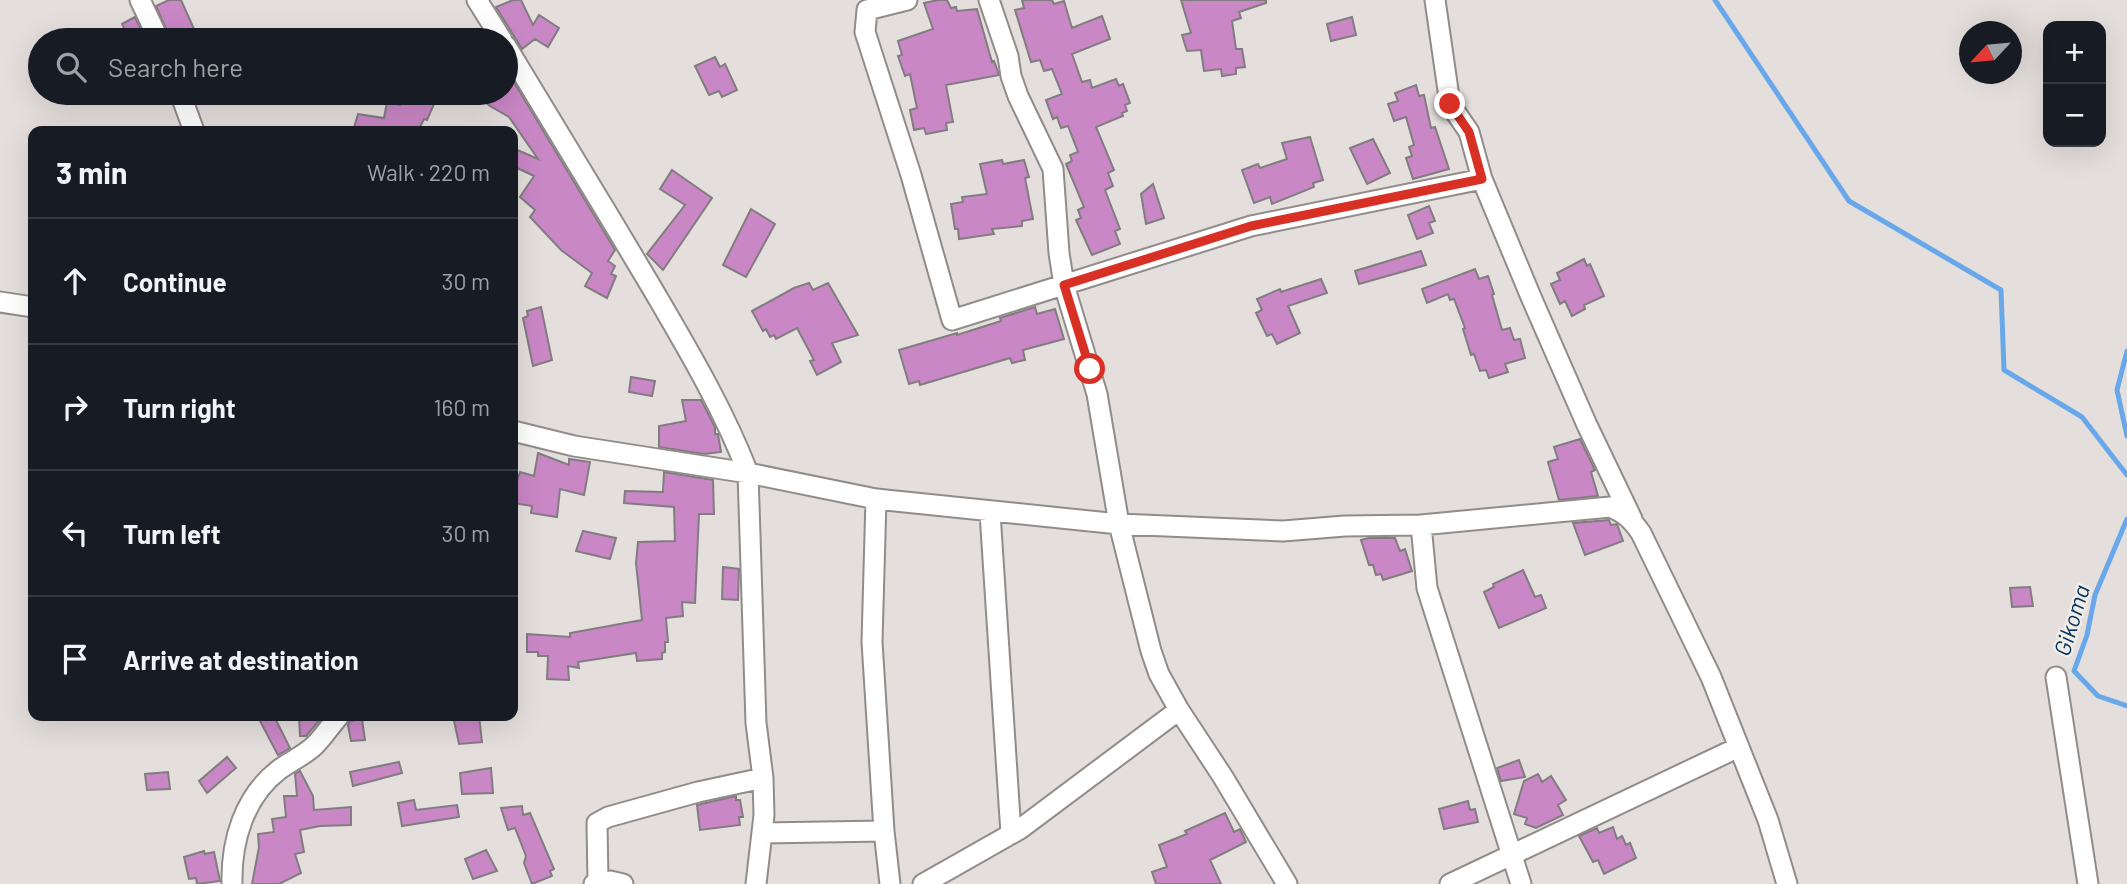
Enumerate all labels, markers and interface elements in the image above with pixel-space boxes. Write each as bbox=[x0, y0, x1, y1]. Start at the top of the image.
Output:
north arrow bbox=[1959, 21, 2022, 84]
map controls bbox=[2043, 21, 2106, 147]
button: + bbox=[2043, 21, 2106, 84]
search box bbox=[28, 28, 518, 105]
icon: search bbox=[52, 48, 90, 86]
text: Search here bbox=[108, 51, 243, 82]
button: − bbox=[2043, 84, 2106, 147]
route end bbox=[1434, 88, 1465, 119]
text: 3 min bbox=[56, 154, 127, 190]
text: Walk · 220 m bbox=[367, 158, 490, 186]
icon: ahead bbox=[56, 262, 94, 300]
text: Continue bbox=[123, 266, 227, 297]
text: 30 m bbox=[442, 267, 490, 295]
route start bbox=[1074, 353, 1105, 384]
icon: right bbox=[56, 388, 94, 426]
text: Turn right bbox=[123, 392, 236, 423]
text: 160 m bbox=[433, 393, 490, 421]
icon: left bbox=[56, 514, 94, 552]
text: Turn left bbox=[123, 518, 221, 549]
text: 30 m bbox=[442, 519, 490, 547]
water label: Gikoma bbox=[2047, 581, 2095, 659]
icon: arrive bbox=[56, 640, 94, 678]
text: Arrive at destination bbox=[123, 644, 359, 675]

